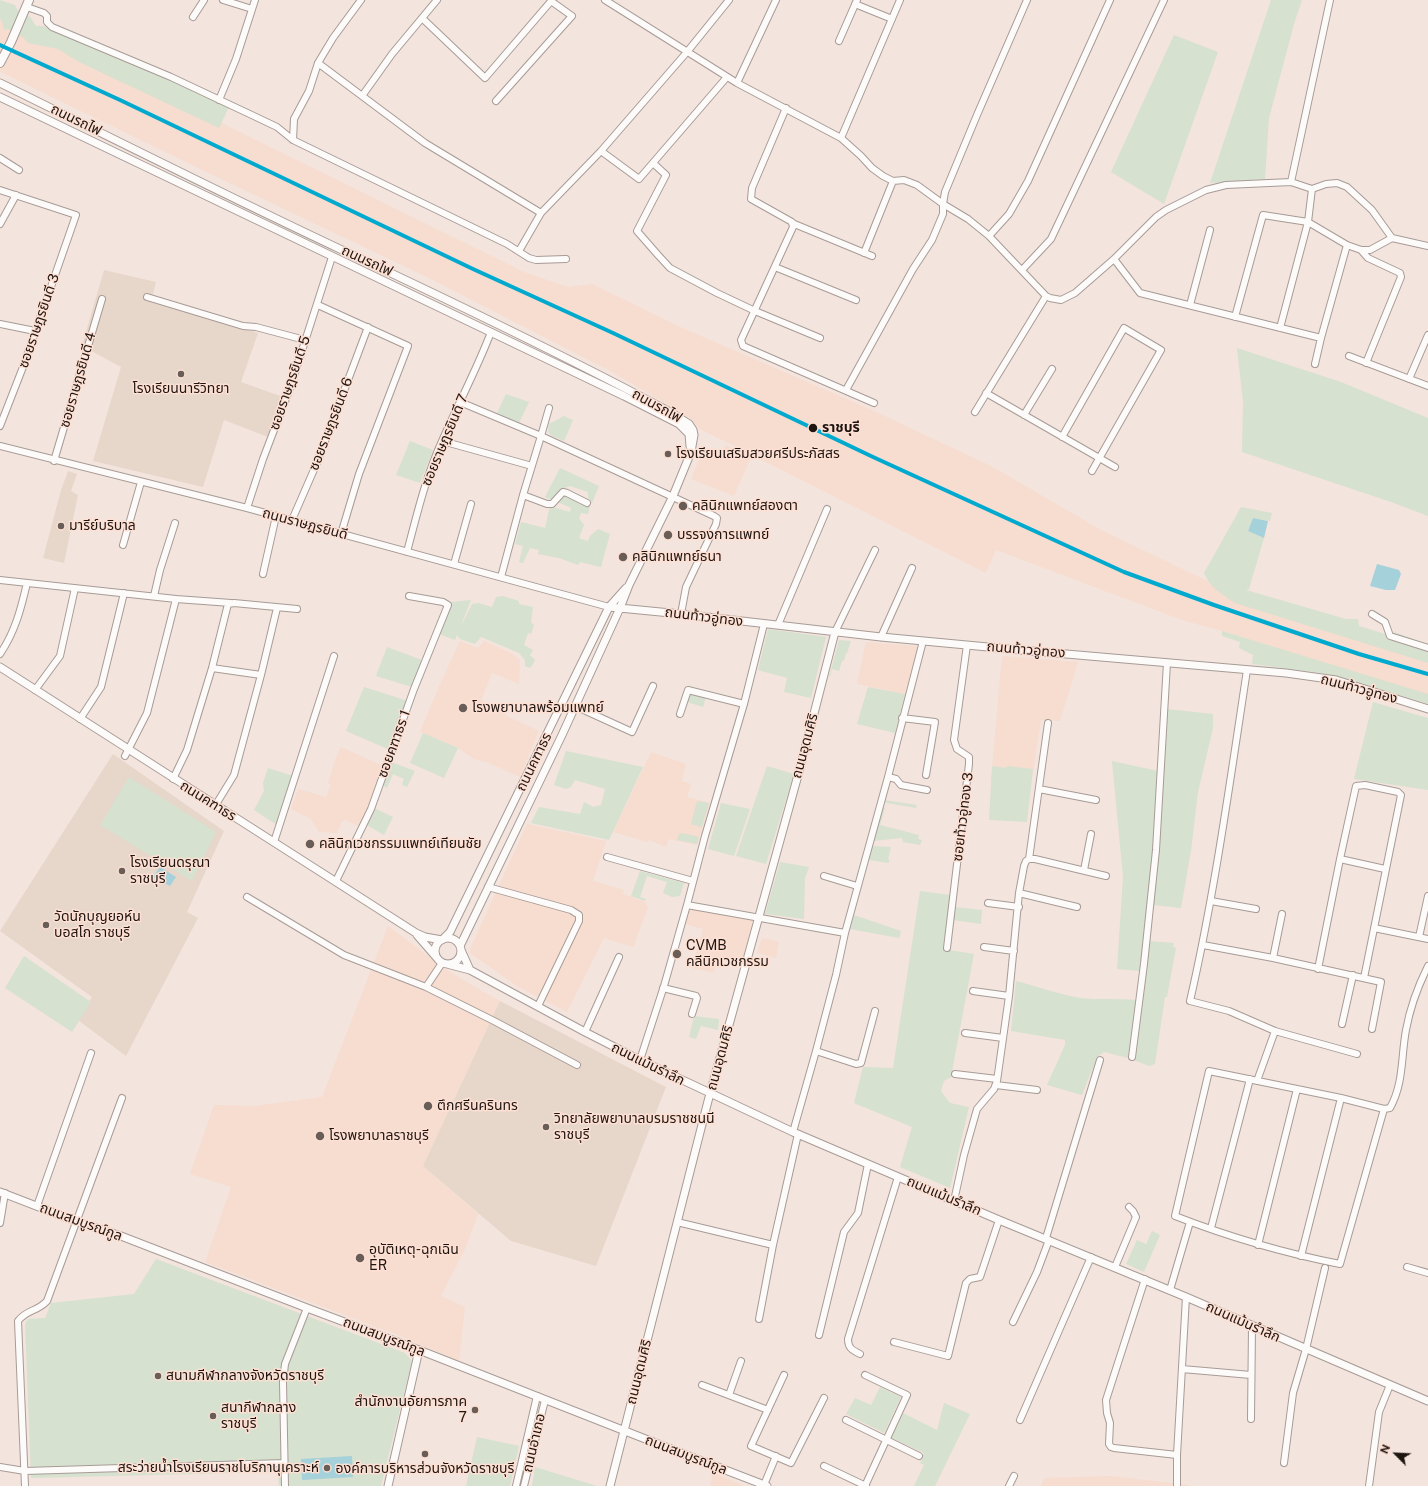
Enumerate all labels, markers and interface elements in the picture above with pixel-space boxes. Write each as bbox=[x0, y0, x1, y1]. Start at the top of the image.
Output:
street label: ถนนรถไฟ bbox=[48, 101, 104, 139]
street label: ถนนรถไฟ bbox=[339, 242, 395, 280]
street label: ซอยราษฎรยินดี 3 bbox=[15, 272, 63, 370]
street label: ซอยราษฎรยินดี 4 bbox=[56, 330, 100, 430]
street label: ซอยราษฎรยินดี 5 bbox=[266, 334, 314, 432]
marker: โรงเรียนนารีวิทยา bbox=[176, 369, 186, 379]
street label: ซอยราษฎรยินดี 6 bbox=[306, 375, 356, 473]
place label: โรงเรียนนารีวิทยา bbox=[133, 381, 229, 397]
street label: ถนนรถไฟ bbox=[629, 385, 685, 427]
street label: ซอยราษฎรยินดี 7 bbox=[418, 392, 472, 488]
place label: ราชบุรี bbox=[822, 420, 860, 436]
marker: ราชบุรี bbox=[807, 422, 819, 434]
place label: โรงเรียนเสริมสวยศรีประภัสสร bbox=[676, 446, 840, 462]
marker: โรงเรียนเสริมสวยศรีประภัสสร bbox=[663, 449, 673, 459]
place label: คลินิกแพทย์สองตา bbox=[692, 498, 798, 514]
marker: คลินิกแพทย์สองตา bbox=[677, 500, 689, 512]
street label: ถนนราษฎรยินดี bbox=[260, 505, 350, 543]
place label: มารีย์บริบาล bbox=[69, 518, 136, 534]
marker: มารีย์บริบาล bbox=[56, 521, 66, 531]
place label: บรรจงการแพทย์ bbox=[677, 527, 769, 543]
marker: บรรจงการแพทย์ bbox=[662, 529, 674, 541]
place label: คลินิกแพทย์ธนา bbox=[632, 549, 722, 565]
marker: คลินิกแพทย์ธนา bbox=[617, 551, 629, 563]
street label: ถนนท้าวอู่ทอง bbox=[664, 604, 744, 630]
street label: ถนนท้าวอู่ทอง bbox=[986, 638, 1066, 662]
street label: ถนนท้าวอู่ทอง bbox=[1319, 671, 1399, 707]
place label: โรงพยาบาลพร้อมแพทย์ bbox=[472, 700, 604, 716]
marker: โรงพยาบาลพร้อมแพทย์ bbox=[457, 702, 469, 714]
street label: ซอยคฑาธร 1 bbox=[374, 708, 414, 780]
street label: ถนนอุดมศิริ bbox=[788, 712, 822, 780]
street label: ถนนคฑาธร bbox=[513, 730, 555, 794]
street label: ซอยท้าวอู่ทอง 3 bbox=[949, 772, 977, 862]
street label: ถนนคฑาธร bbox=[177, 777, 239, 825]
place label: คลินิกเวชกรรมแพทย์เทียนชัย bbox=[319, 836, 482, 852]
marker: คลินิกเวชกรรมแพทย์เทียนชัย bbox=[304, 838, 316, 850]
place label: โรงเรียนดรุณา ราชบุรี bbox=[130, 855, 210, 888]
marker: โรงเรียนดรุณา ราชบุรี bbox=[117, 866, 127, 876]
place label: วัดนักบุญยอห์น บอสโก ราชบุรี bbox=[54, 909, 141, 942]
marker: วัดนักบุญยอห์น บอสโก ราชบุรี bbox=[41, 920, 51, 930]
place label: CVMB คลีนิกเวชกรรม bbox=[686, 938, 769, 970]
marker: CVMB คลีนิกเวชกรรม bbox=[671, 948, 683, 960]
street label: ถนนอุดมศิริ bbox=[703, 1024, 737, 1092]
street label: ถนนแม้นรำลึก bbox=[609, 1039, 687, 1089]
place label: ตึกศรีนครินทร bbox=[437, 1098, 518, 1114]
marker: ตึกศรีนครินทร bbox=[422, 1100, 434, 1112]
place label: วิทยาลัยพยาบาลบรมราชชนนี ราชบุรี bbox=[554, 1111, 715, 1144]
marker: วิทยาลัยพยาบาลบรมราชชนนี ราชบุรี bbox=[541, 1122, 551, 1132]
place label: โรงพยาบาลราชบุรี bbox=[329, 1128, 429, 1144]
marker: โรงพยาบาลราชบุรี bbox=[314, 1130, 326, 1142]
street label: ถนนแม้นรำลึก bbox=[904, 1173, 984, 1219]
street label: ถนนสมบูรณ์กูล bbox=[37, 1199, 125, 1245]
place label: อุบัติเหตุ-ฉุกเฉิน ER bbox=[369, 1242, 459, 1274]
marker: อุบัติเหตุ-ฉุกเฉิน ER bbox=[354, 1252, 366, 1264]
street label: ถนนแม้นรำลึก bbox=[1203, 1298, 1283, 1346]
street label: ถนนสมบูรณ์กูล bbox=[341, 1314, 427, 1360]
street label: ถนนอุดมศิริ bbox=[623, 1338, 655, 1406]
place label: สนามกีฬากลางจังหวัดราชบุรี bbox=[166, 1368, 324, 1384]
marker: สนามกีฬากลางจังหวัดราชบุรี bbox=[153, 1371, 163, 1381]
place label: สำนักงานอัยการภาค 7 bbox=[355, 1394, 467, 1426]
place label: สนากีฬากลาง ราชบุรี bbox=[221, 1400, 296, 1432]
marker: สำนักงานอัยการภาค 7 bbox=[470, 1405, 480, 1415]
marker: สนากีฬากลาง ราชบุรี bbox=[208, 1411, 218, 1421]
street label: ถนนอำเภอ bbox=[519, 1412, 549, 1474]
street label: ถนนสมบูรณ์กูล bbox=[643, 1432, 729, 1478]
north arrow bbox=[1376, 1434, 1416, 1474]
text: N bbox=[1378, 1443, 1392, 1455]
marker: องค์การบริหารส่วนจังหวัดราชบุรี bbox=[420, 1449, 430, 1459]
place label: สระว่ายน้ำโรงเรียนราชโบริกานุเคราะห์ bbox=[118, 1460, 319, 1476]
place label: องค์การบริหารส่วนจังหวัดราชบุรี bbox=[336, 1461, 514, 1477]
marker: สระว่ายน้ำโรงเรียนราชโบริกานุเคราะห์ bbox=[322, 1463, 332, 1473]

